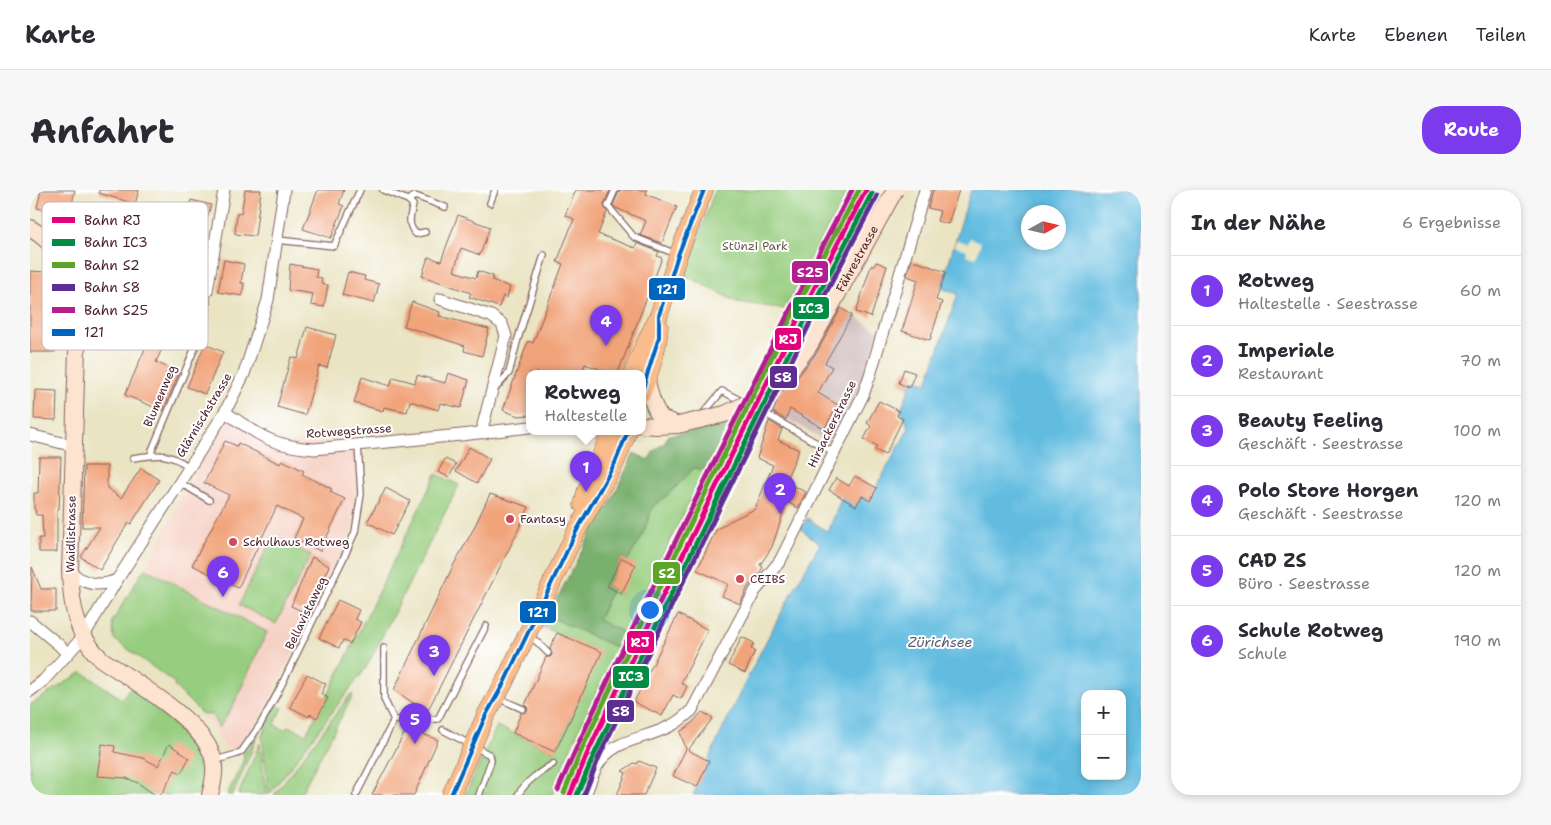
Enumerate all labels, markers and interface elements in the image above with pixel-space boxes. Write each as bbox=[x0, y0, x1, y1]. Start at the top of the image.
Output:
text: Karte bbox=[25, 19, 96, 51]
text: Karte bbox=[1309, 23, 1356, 47]
text: Ebenen bbox=[1384, 23, 1448, 47]
text: Teilen bbox=[1476, 23, 1526, 47]
button: Route bbox=[1422, 106, 1521, 154]
text: Anfahrt bbox=[30, 107, 174, 154]
legend bbox=[42, 202, 208, 350]
north arrow bbox=[1021, 205, 1066, 250]
text: In der Nähe bbox=[1191, 209, 1326, 237]
text: Bahn RJ bbox=[84, 211, 141, 229]
text: 6 Ergebnisse bbox=[1402, 212, 1501, 233]
street label: Fährestrasse bbox=[832, 222, 882, 295]
text: Bahn IC3 bbox=[84, 233, 148, 251]
park label: Stünzi Park bbox=[722, 238, 788, 254]
text: Bahn S2 bbox=[84, 256, 140, 274]
line badge: S25 bbox=[791, 260, 829, 284]
text: S25 bbox=[797, 263, 823, 281]
text: Rotweg bbox=[1238, 268, 1314, 293]
line badge: 121 bbox=[648, 277, 686, 301]
text: Bahn S8 bbox=[84, 278, 140, 296]
text: 121 bbox=[656, 280, 678, 298]
text: 1 bbox=[1203, 280, 1211, 301]
text: 60 m bbox=[1460, 280, 1501, 301]
text: Haltestelle · Seestrasse bbox=[1238, 293, 1418, 314]
line badge: IC3 bbox=[792, 296, 830, 320]
text: IC3 bbox=[798, 299, 824, 317]
text: Bahn S25 bbox=[84, 301, 148, 319]
pin: 4 bbox=[590, 305, 622, 346]
text: 121 bbox=[84, 323, 104, 341]
line badge: RJ bbox=[774, 327, 802, 351]
text: RJ bbox=[778, 330, 798, 348]
text: Imperiale bbox=[1238, 338, 1335, 363]
text: 2 bbox=[1201, 350, 1213, 371]
text: 70 m bbox=[1460, 350, 1501, 371]
street label: Blumenweg bbox=[140, 362, 180, 430]
text: Restaurant bbox=[1238, 363, 1324, 384]
line badge: S8 bbox=[769, 365, 798, 389]
text: S8 bbox=[774, 368, 792, 386]
street label: Glärnischstrasse bbox=[172, 370, 236, 460]
popup bbox=[526, 370, 646, 435]
street label: Hirsackerstrasse bbox=[804, 377, 860, 470]
text: Rotweg bbox=[545, 380, 621, 405]
text: Haltestelle bbox=[545, 405, 627, 426]
text: Beauty Feeling bbox=[1238, 408, 1383, 433]
street label: Rotwegstrasse bbox=[306, 420, 393, 442]
text: 3 bbox=[1201, 420, 1213, 441]
text: 100 m bbox=[1453, 420, 1501, 441]
text: Geschäft · Seestrasse bbox=[1238, 433, 1404, 454]
pin: 1 bbox=[570, 451, 602, 492]
pin: 2 bbox=[764, 473, 796, 514]
text: Polo Store Horgen bbox=[1238, 478, 1418, 503]
text: 4 bbox=[1201, 490, 1213, 511]
text: 120 m bbox=[1454, 490, 1501, 511]
street label: Waidlistrasse bbox=[62, 495, 80, 573]
text: Geschäft · Seestrasse bbox=[1238, 503, 1404, 524]
place label: Fantasy bbox=[520, 511, 566, 527]
marker: Fantasy bbox=[504, 513, 516, 525]
place label: Schulhaus Rotweg bbox=[243, 534, 349, 550]
marker: Schulhaus Rotweg bbox=[227, 536, 239, 548]
text: CAD ZS bbox=[1238, 548, 1306, 573]
pin: 6 bbox=[207, 556, 239, 597]
text: 5 bbox=[1202, 560, 1212, 581]
text: 120 m bbox=[1454, 560, 1501, 581]
line badge: S2 bbox=[652, 561, 681, 585]
text: S2 bbox=[658, 564, 676, 582]
place label: CEIBS bbox=[750, 571, 785, 587]
marker: CEIBS bbox=[734, 573, 746, 585]
text: Büro · Seestrasse bbox=[1238, 573, 1370, 594]
street label: Bellavistaweg bbox=[281, 574, 331, 652]
your location bbox=[637, 597, 663, 623]
line badge: 121 bbox=[519, 600, 557, 624]
text: 121 bbox=[527, 603, 549, 621]
text: Schule Rotweg bbox=[1238, 618, 1383, 643]
line badge: RJ bbox=[626, 630, 655, 654]
text: 6 bbox=[1201, 630, 1213, 651]
text: 190 m bbox=[1454, 630, 1501, 651]
text: RJ bbox=[630, 633, 650, 651]
water label: Zürichsee bbox=[908, 633, 972, 651]
pin: 3 bbox=[418, 635, 450, 676]
text: Schule bbox=[1238, 643, 1287, 664]
line badge: IC3 bbox=[612, 665, 650, 689]
text: IC3 bbox=[618, 667, 644, 685]
map controls bbox=[1081, 690, 1126, 780]
button: + bbox=[1081, 690, 1126, 735]
line badge: S8 bbox=[606, 699, 635, 723]
text: S8 bbox=[612, 702, 630, 720]
pin: 5 bbox=[399, 703, 431, 744]
button: − bbox=[1081, 735, 1126, 780]

